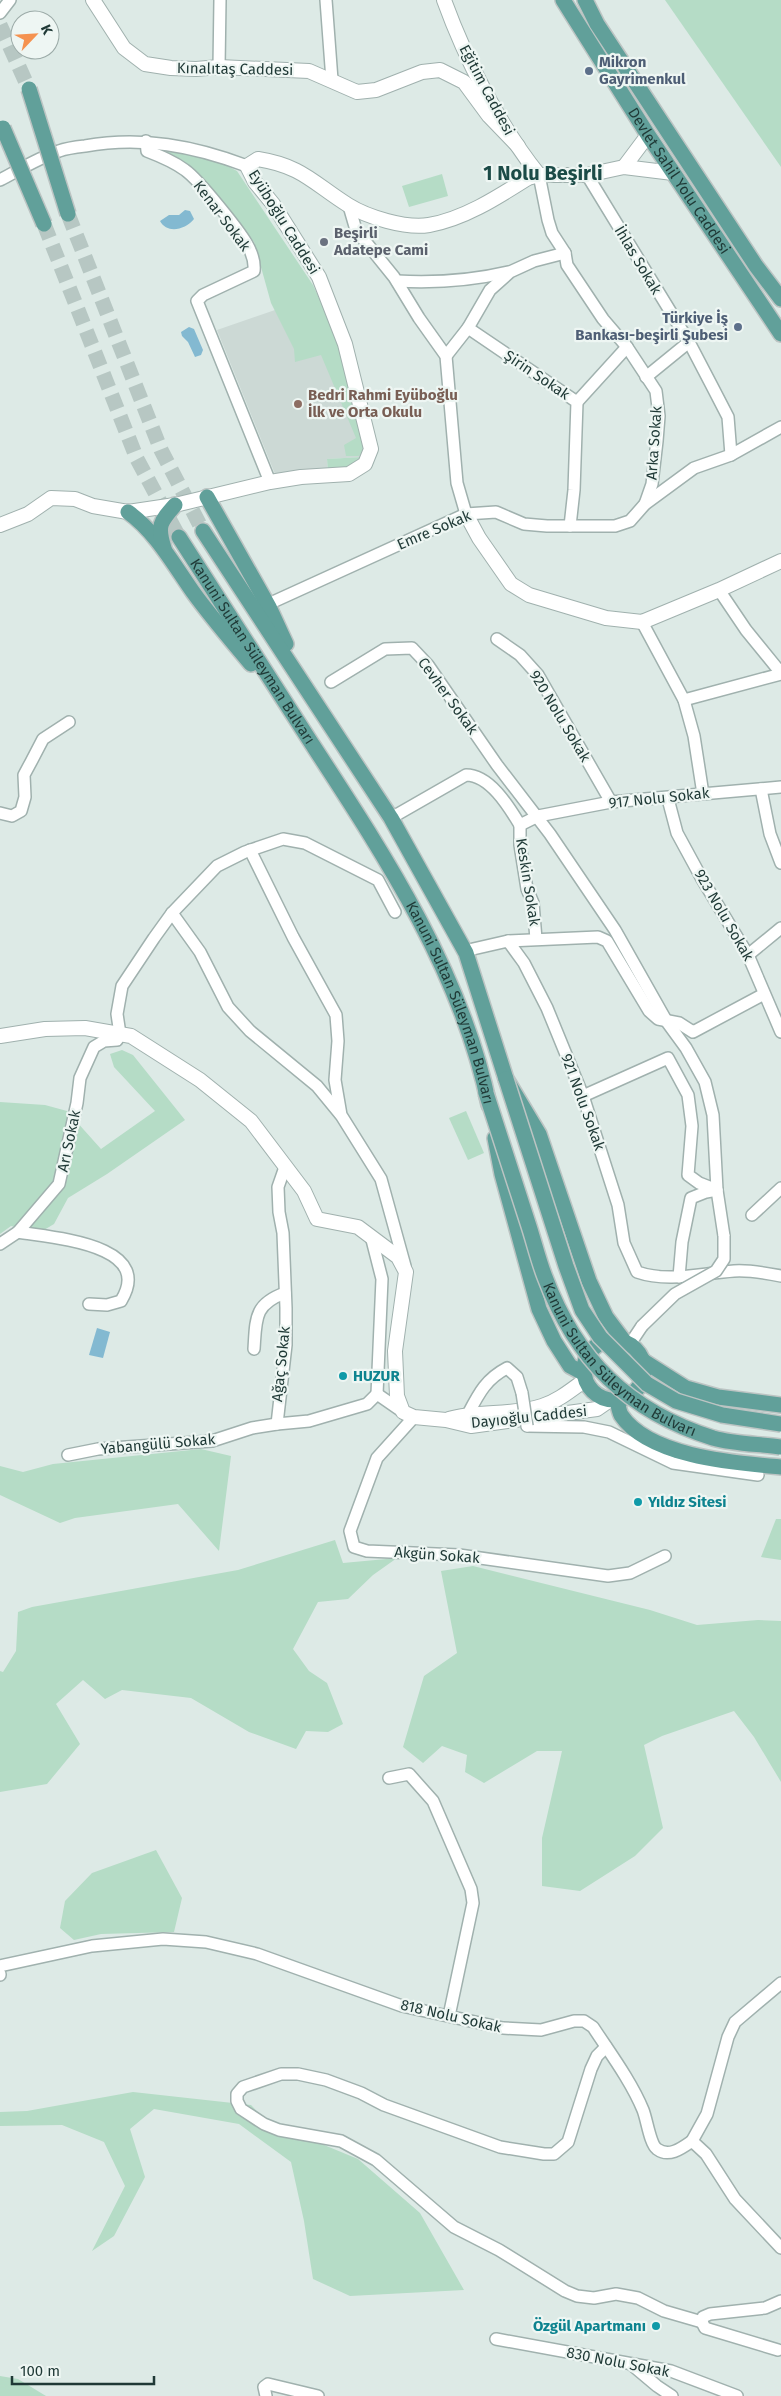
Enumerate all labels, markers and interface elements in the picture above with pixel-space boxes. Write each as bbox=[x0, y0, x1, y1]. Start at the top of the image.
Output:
north arrow bbox=[10, 10, 60, 60]
text: K bbox=[37, 22, 56, 38]
street label: Eğitim Caddesi bbox=[456, 42, 518, 138]
place label: Mikron Gayrimenkul bbox=[599, 53, 686, 88]
street label: Kınalıtaş Caddesi bbox=[177, 59, 293, 79]
marker: Mikron Gayrimenkul bbox=[583, 65, 595, 77]
street label: Devlet Sahil Yolu Caddesi bbox=[624, 104, 734, 258]
district label: 1 Nolu Beşirli bbox=[483, 161, 603, 185]
street label: Eyüboğlu Caddesi bbox=[245, 166, 323, 278]
street label: Kenar Sokak bbox=[190, 177, 255, 255]
street label: İhlas Sokak bbox=[611, 222, 666, 298]
place label: Beşirli Adatepe Cami bbox=[333, 224, 428, 259]
marker: Beşirli Adatepe Cami bbox=[318, 236, 330, 248]
place label: Türkiye İş Bankası-beşirli Şubesi bbox=[575, 309, 728, 345]
marker: Türkiye İş Bankası-beşirli Şubesi bbox=[732, 321, 744, 333]
street label: Şirin Sokak bbox=[501, 346, 574, 404]
place label: Bedri Rahmi Eyüboğlu İlk ve Orta Okulu bbox=[308, 386, 458, 421]
marker: Bedri Rahmi Eyüboğlu İlk ve Orta Okulu bbox=[292, 398, 304, 410]
street label: Arka Sokak bbox=[642, 405, 666, 481]
street label: Emre Sokak bbox=[394, 506, 474, 554]
street label: Kanuni Sultan Süleyman Bulvarı bbox=[186, 555, 319, 748]
street label: Cevher Sokak bbox=[414, 654, 482, 738]
street label: 920 Nolu Sokak bbox=[526, 667, 595, 765]
street label: 917 Nolu Sokak bbox=[608, 784, 710, 812]
street label: Keskin Sokak bbox=[512, 837, 544, 928]
street label: 923 Nolu Sokak bbox=[691, 866, 758, 964]
street label: Kanuni Sultan Süleyman Bulvarı bbox=[402, 898, 498, 1106]
street label: 921 Nolu Sokak bbox=[557, 1051, 609, 1153]
street label: Arı Sokak bbox=[54, 1108, 84, 1174]
street label: Kanuni Sultan Süleyman Bulvarı bbox=[539, 1280, 699, 1440]
street label: Ağaç Sokak bbox=[268, 1325, 294, 1403]
place label: HUZUR bbox=[353, 1367, 400, 1385]
marker: HUZUR bbox=[337, 1370, 349, 1382]
street label: Dayıoğlu Caddesi bbox=[470, 1402, 588, 1432]
street label: Yabangülü Sokak bbox=[100, 1430, 216, 1458]
place label: Yıldız Sitesi bbox=[647, 1493, 726, 1511]
marker: Yıldız Sitesi bbox=[632, 1496, 644, 1508]
street label: Akgün Sokak bbox=[394, 1543, 481, 1567]
street label: 818 Nolu Sokak bbox=[399, 1996, 503, 2036]
place label: Özgül Apartmanı bbox=[533, 2317, 646, 2335]
marker: Özgül Apartmanı bbox=[650, 2320, 662, 2332]
street label: 830 Nolu Sokak bbox=[565, 2343, 671, 2381]
scale bar bbox=[12, 2354, 155, 2386]
text: 100 m bbox=[20, 2362, 60, 2380]

